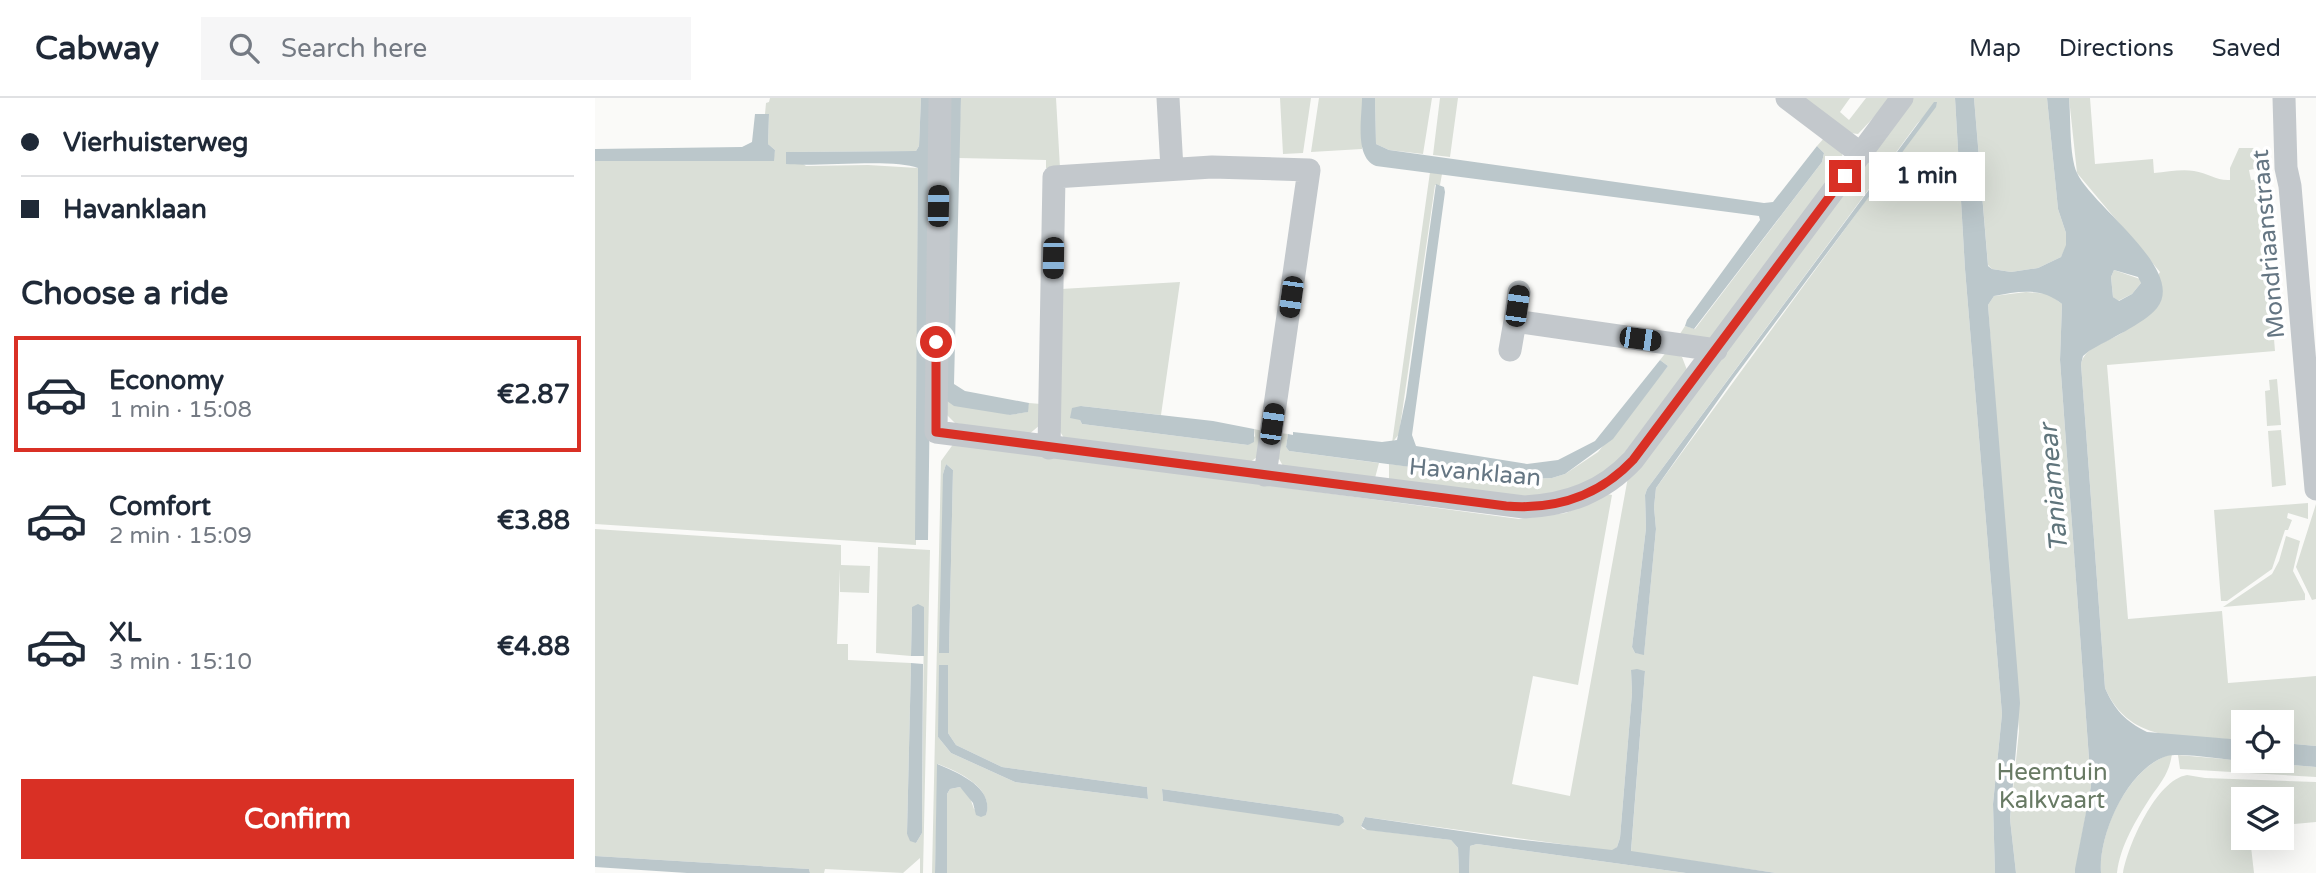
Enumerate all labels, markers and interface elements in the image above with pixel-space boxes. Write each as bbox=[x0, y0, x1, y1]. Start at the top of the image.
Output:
search box bbox=[201, 17, 691, 80]
text: Cabway bbox=[35, 29, 159, 68]
icon: search bbox=[225, 29, 263, 67]
text: Search here bbox=[281, 33, 427, 64]
text: Map bbox=[1969, 34, 2021, 63]
text: Directions bbox=[2059, 34, 2174, 63]
text: Saved bbox=[2212, 34, 2281, 63]
text: Vierhuisterweg bbox=[63, 127, 248, 158]
street label: Mondriaanstraat bbox=[2246, 148, 2291, 340]
callout: 1 min bbox=[1869, 152, 1985, 200]
route end bbox=[1829, 160, 1861, 192]
text: 1 min bbox=[1896, 162, 1958, 190]
car bbox=[928, 185, 949, 227]
text: Havanklaan bbox=[63, 194, 207, 225]
car bbox=[1043, 237, 1064, 279]
text: Choose a ride bbox=[21, 275, 228, 313]
car bbox=[1278, 275, 1305, 319]
car bbox=[1504, 284, 1531, 328]
route start bbox=[920, 326, 952, 358]
car bbox=[1618, 326, 1663, 352]
icon: car bbox=[25, 363, 88, 426]
text: Economy bbox=[109, 365, 224, 396]
text: €2.87 bbox=[497, 379, 570, 410]
text: 1 min · 15:08 bbox=[109, 396, 252, 424]
car bbox=[1259, 402, 1286, 446]
water label: Taniamear bbox=[2032, 420, 2075, 553]
street label: Havanklaan bbox=[1408, 452, 1542, 493]
icon: car bbox=[25, 489, 88, 552]
text: Comfort bbox=[109, 491, 211, 522]
text: €3.88 bbox=[497, 505, 570, 536]
text: 2 min · 15:09 bbox=[109, 522, 252, 550]
icon: car bbox=[25, 615, 88, 678]
text: XL bbox=[109, 617, 141, 648]
text: €4.88 bbox=[497, 631, 570, 662]
text: 3 min · 15:10 bbox=[109, 648, 252, 676]
map controls bbox=[2231, 710, 2294, 850]
button: locate bbox=[2231, 710, 2294, 773]
park label: Heemtuin Kalkvaart bbox=[1996, 758, 2108, 815]
button: Confirm bbox=[21, 779, 574, 859]
button: layers bbox=[2231, 787, 2294, 850]

